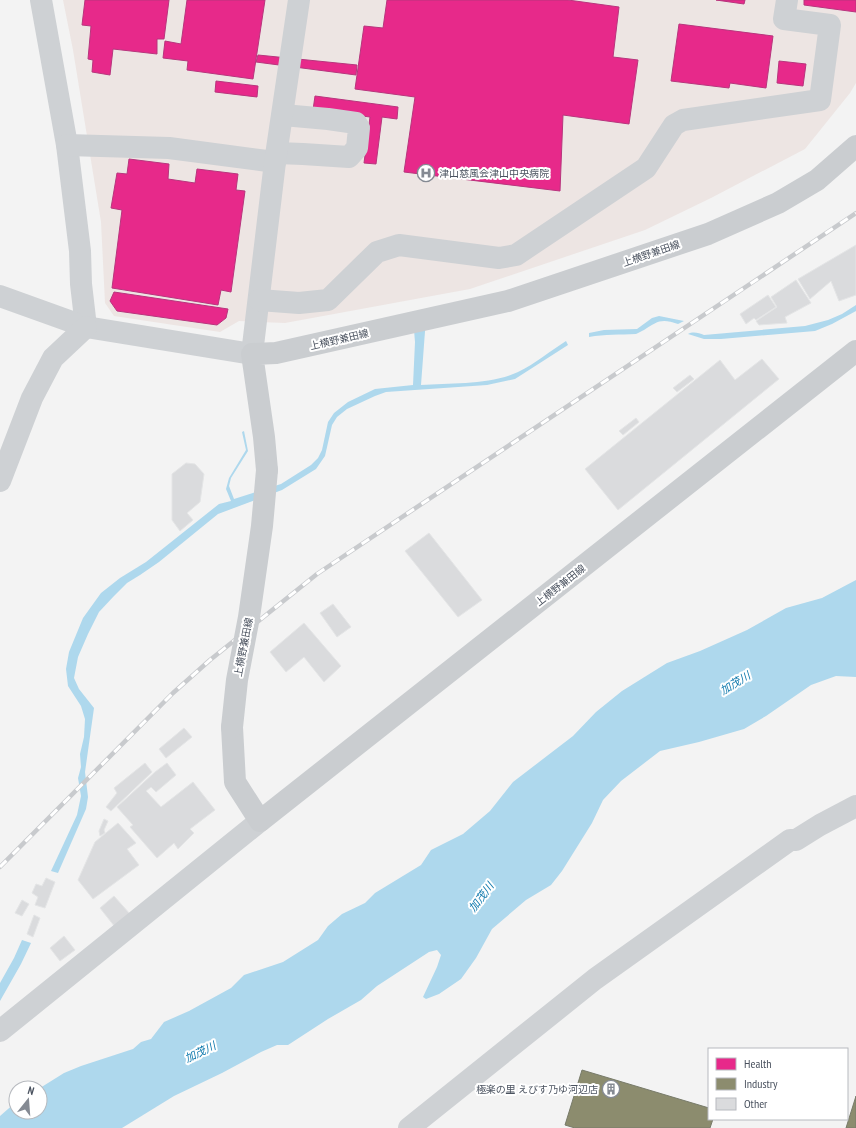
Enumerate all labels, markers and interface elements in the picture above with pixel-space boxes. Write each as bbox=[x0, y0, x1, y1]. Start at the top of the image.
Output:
hospital icon: 津山慈風会津山中央病院 bbox=[416, 163, 436, 183]
place label: 津山慈風会津山中央病院 bbox=[439, 167, 549, 180]
street label: 上横野兼田線 bbox=[621, 238, 682, 269]
street label: 上横野兼田線 bbox=[308, 326, 370, 353]
street label: 上横野兼田線 bbox=[533, 562, 588, 609]
street label: 上横野兼田線 bbox=[231, 616, 256, 678]
water label: 加茂川 bbox=[717, 668, 754, 697]
water label: 加茂川 bbox=[465, 879, 497, 914]
water label: 加茂川 bbox=[182, 1038, 219, 1066]
legend bbox=[708, 1048, 848, 1120]
text: Health bbox=[744, 1056, 772, 1071]
text: Industry bbox=[744, 1076, 778, 1091]
building icon: 極楽の里 えびす乃ゆ河辺店 bbox=[601, 1079, 621, 1099]
north arrow bbox=[8, 1080, 48, 1120]
text: N bbox=[26, 1083, 36, 1098]
place label: 極楽の里 えびす乃ゆ河辺店 bbox=[476, 1083, 598, 1096]
text: Other bbox=[744, 1096, 768, 1111]

